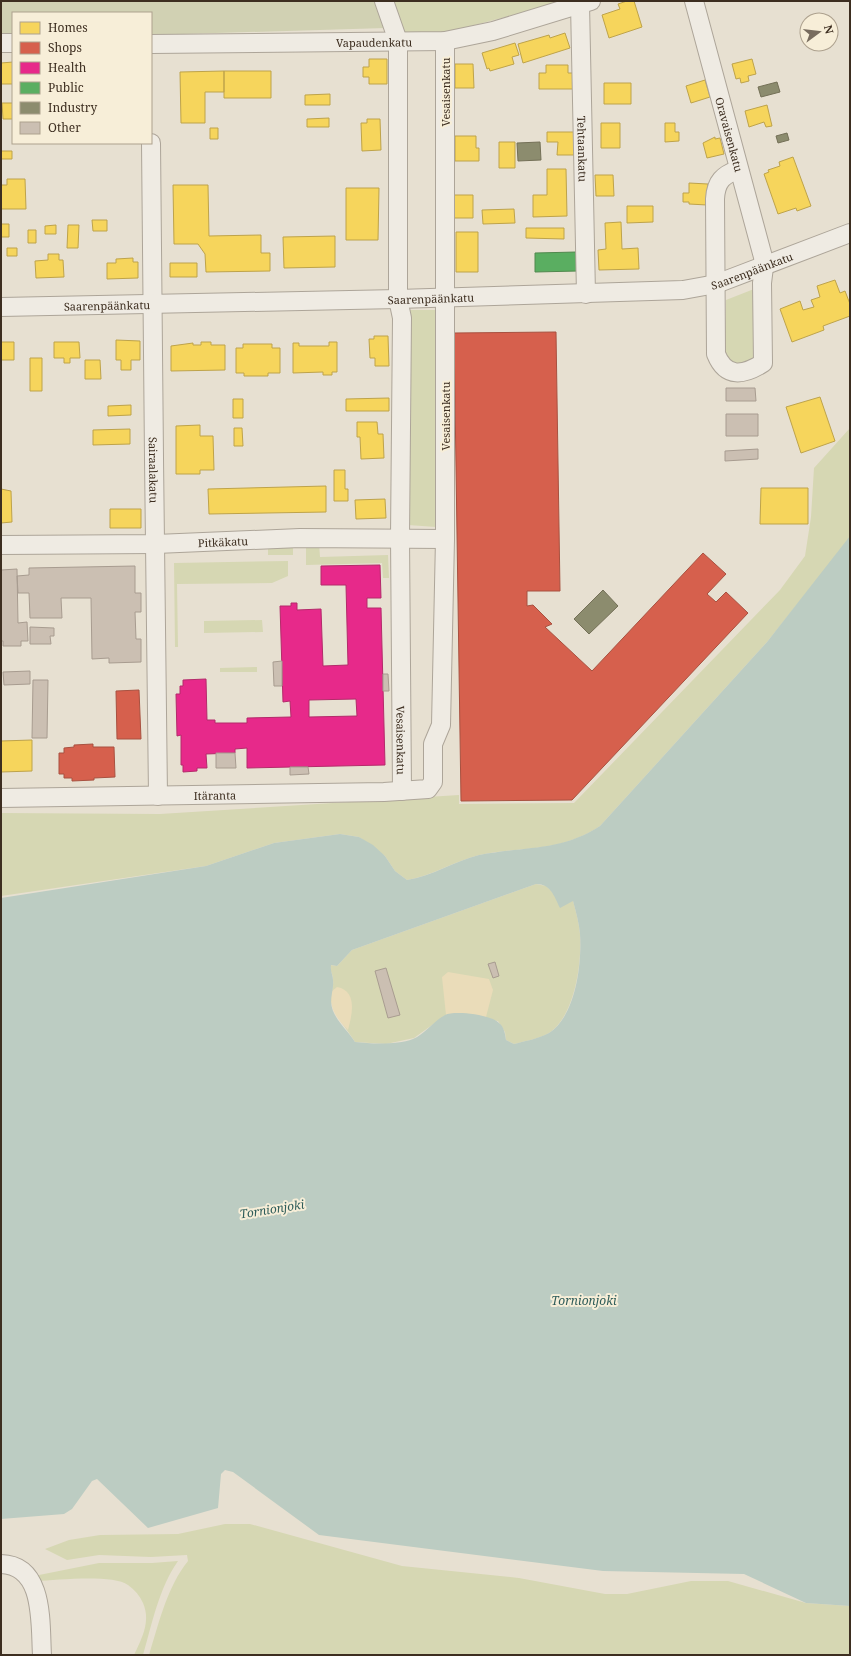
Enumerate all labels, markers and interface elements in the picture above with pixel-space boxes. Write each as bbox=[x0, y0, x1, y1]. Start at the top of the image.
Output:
legend bbox=[12, 12, 152, 144]
north arrow bbox=[799, 12, 839, 52]
text: Homes bbox=[48, 19, 88, 36]
text: N bbox=[821, 23, 838, 36]
street label: Vapaudenkatu bbox=[336, 34, 412, 50]
text: Shops bbox=[48, 39, 82, 56]
street label: Vesaisenkatu bbox=[438, 58, 453, 126]
text: Health bbox=[48, 59, 87, 76]
text: Public bbox=[48, 79, 84, 96]
street label: Oravaisenkatu bbox=[713, 95, 747, 173]
text: Industry bbox=[48, 99, 97, 116]
street label: Tehtaankatu bbox=[575, 116, 591, 182]
text: Other bbox=[48, 119, 81, 136]
street label: Saarenpäänkatu bbox=[710, 248, 795, 292]
street label: Saarenpäänkatu bbox=[388, 289, 474, 307]
street label: Saarenpäänkatu bbox=[64, 296, 150, 313]
street label: Vesaisenkatu bbox=[438, 382, 453, 450]
street label: Sairaalakatu bbox=[146, 437, 162, 503]
street label: Pitkäkatu bbox=[198, 533, 248, 550]
street label: Vesaisenkatu bbox=[394, 706, 409, 775]
street label: Itäranta bbox=[194, 787, 236, 802]
water label: Tornionjoki bbox=[238, 1195, 306, 1223]
water label: Tornionjoki bbox=[551, 1292, 617, 1309]

